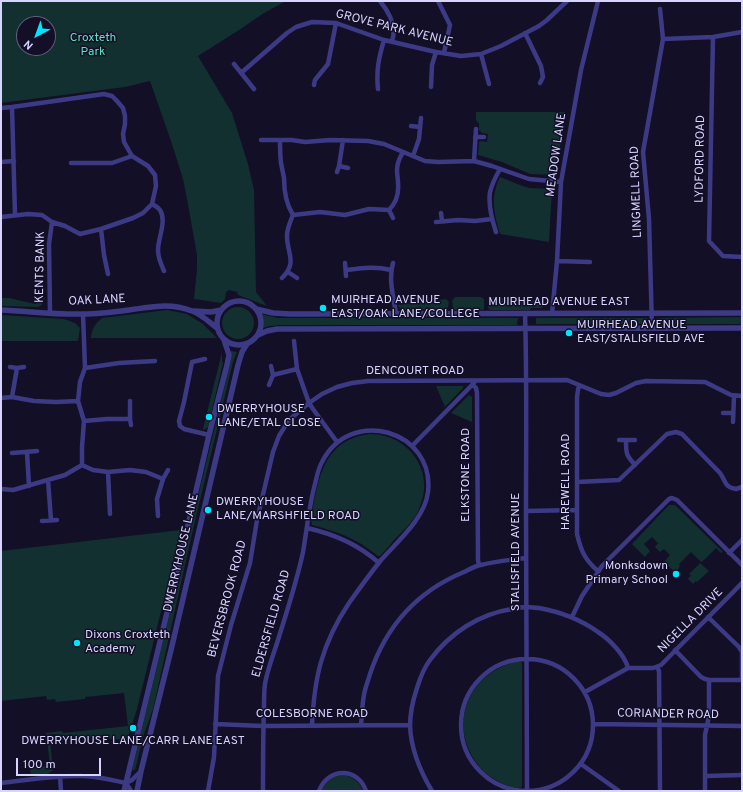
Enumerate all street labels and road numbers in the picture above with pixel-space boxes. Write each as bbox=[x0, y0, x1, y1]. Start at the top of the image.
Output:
street label: GROVE PARK AVENUE bbox=[334, 7, 454, 51]
street label: MEADOW LANE bbox=[544, 112, 570, 198]
street label: LYDFORD ROAD bbox=[693, 115, 709, 203]
street label: LINGMELL ROAD bbox=[628, 146, 646, 238]
street label: KENTS BANK bbox=[33, 231, 49, 303]
street label: OAK LANE bbox=[68, 292, 126, 310]
street label: MUIRHEAD AVENUE EAST bbox=[488, 296, 630, 310]
street label: DENCOURT ROAD bbox=[366, 365, 464, 379]
street label: ELKSTONE ROAD bbox=[460, 428, 474, 522]
street label: HAREWELL ROAD bbox=[560, 434, 574, 530]
street label: DWERRYHOUSE LANE bbox=[161, 492, 203, 614]
street label: STALISFIELD AVENUE bbox=[510, 493, 524, 611]
street label: BEVERSBROOK ROAD bbox=[205, 539, 251, 659]
street label: ELDERSFIELD ROAD bbox=[250, 569, 294, 679]
street label: NIGELLA DRIVE bbox=[655, 585, 727, 657]
street label: CORIANDER ROAD bbox=[617, 707, 719, 723]
street label: COLESBORNE ROAD bbox=[256, 708, 368, 722]

